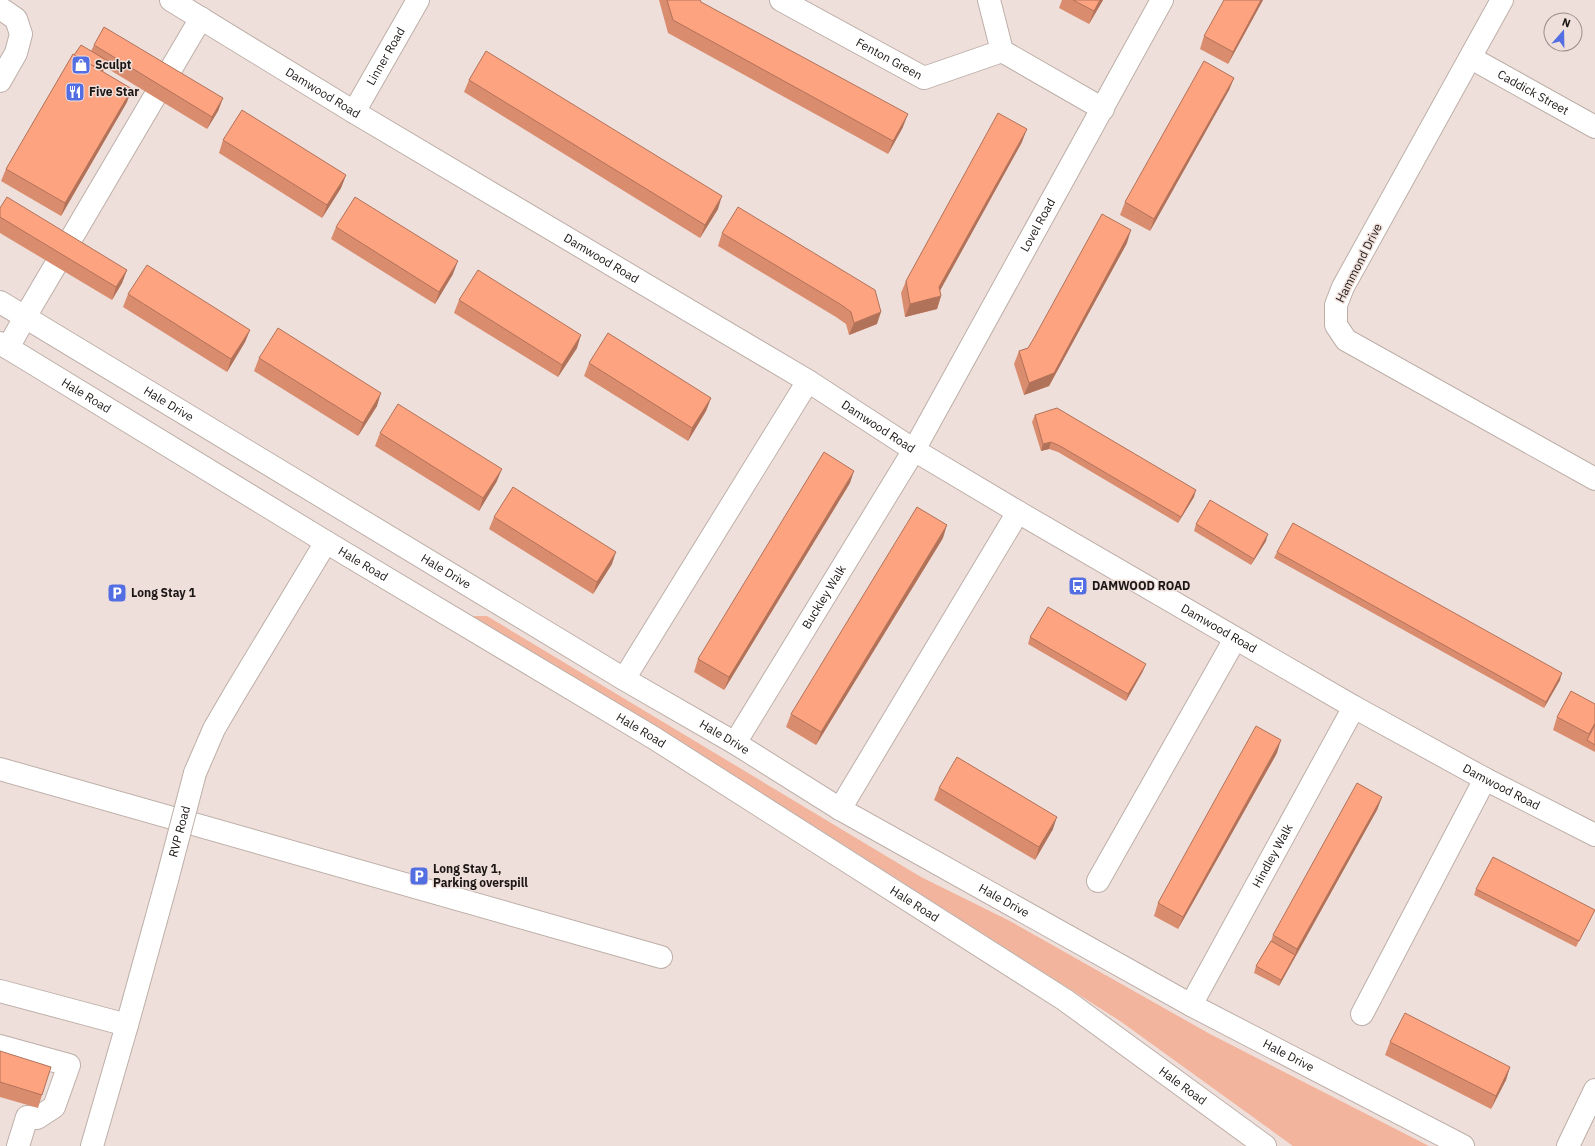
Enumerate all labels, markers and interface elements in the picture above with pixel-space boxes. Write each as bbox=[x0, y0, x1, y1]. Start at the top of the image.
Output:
north arrow bbox=[1543, 12, 1583, 52]
text: N bbox=[1560, 15, 1573, 31]
street label: Linner Road bbox=[363, 25, 408, 88]
street label: Fenton Green bbox=[854, 34, 925, 83]
shop icon: Sculpt bbox=[70, 54, 92, 76]
place label: Sculpt bbox=[95, 57, 132, 72]
street label: Damwood Road bbox=[283, 64, 363, 121]
street label: Caddick Street bbox=[1495, 66, 1571, 118]
restaurant icon: Five Star bbox=[64, 81, 86, 103]
place label: Five Star bbox=[89, 84, 139, 99]
street label: Lovel Road bbox=[1017, 196, 1058, 254]
street label: Hammond Drive bbox=[1332, 220, 1385, 305]
street label: Damwood Road bbox=[561, 230, 642, 286]
street label: Hale Road bbox=[59, 374, 114, 416]
street label: Hale Drive bbox=[141, 383, 197, 424]
street label: Damwood Road bbox=[839, 397, 918, 456]
street label: Hale Road bbox=[336, 543, 391, 584]
street label: Hale Drive bbox=[419, 550, 474, 592]
street label: Buckley Walk bbox=[798, 561, 849, 632]
bus stop icon: DAMWOOD ROAD bbox=[1067, 575, 1089, 597]
place label: DAMWOOD ROAD bbox=[1092, 578, 1190, 593]
parking icon: Long Stay 1 bbox=[106, 582, 128, 604]
place label: Long Stay 1 bbox=[131, 585, 196, 600]
street label: Damwood Road bbox=[1179, 600, 1260, 656]
street label: Hale Road bbox=[614, 709, 669, 751]
street label: Hale Drive bbox=[697, 716, 753, 757]
street label: Damwood Road bbox=[1460, 760, 1543, 813]
street label: RVP Road bbox=[165, 804, 193, 859]
street label: Hindley Walk bbox=[1249, 820, 1296, 890]
place label: Long Stay 1, Parking overspill bbox=[433, 861, 528, 890]
parking icon: Long Stay 1, Parking overspill bbox=[408, 865, 430, 887]
street label: Hale Drive bbox=[976, 880, 1032, 920]
street label: Hale Road bbox=[887, 882, 942, 925]
street label: Hale Drive bbox=[1261, 1036, 1317, 1075]
street label: Hale Road bbox=[1156, 1063, 1210, 1108]

